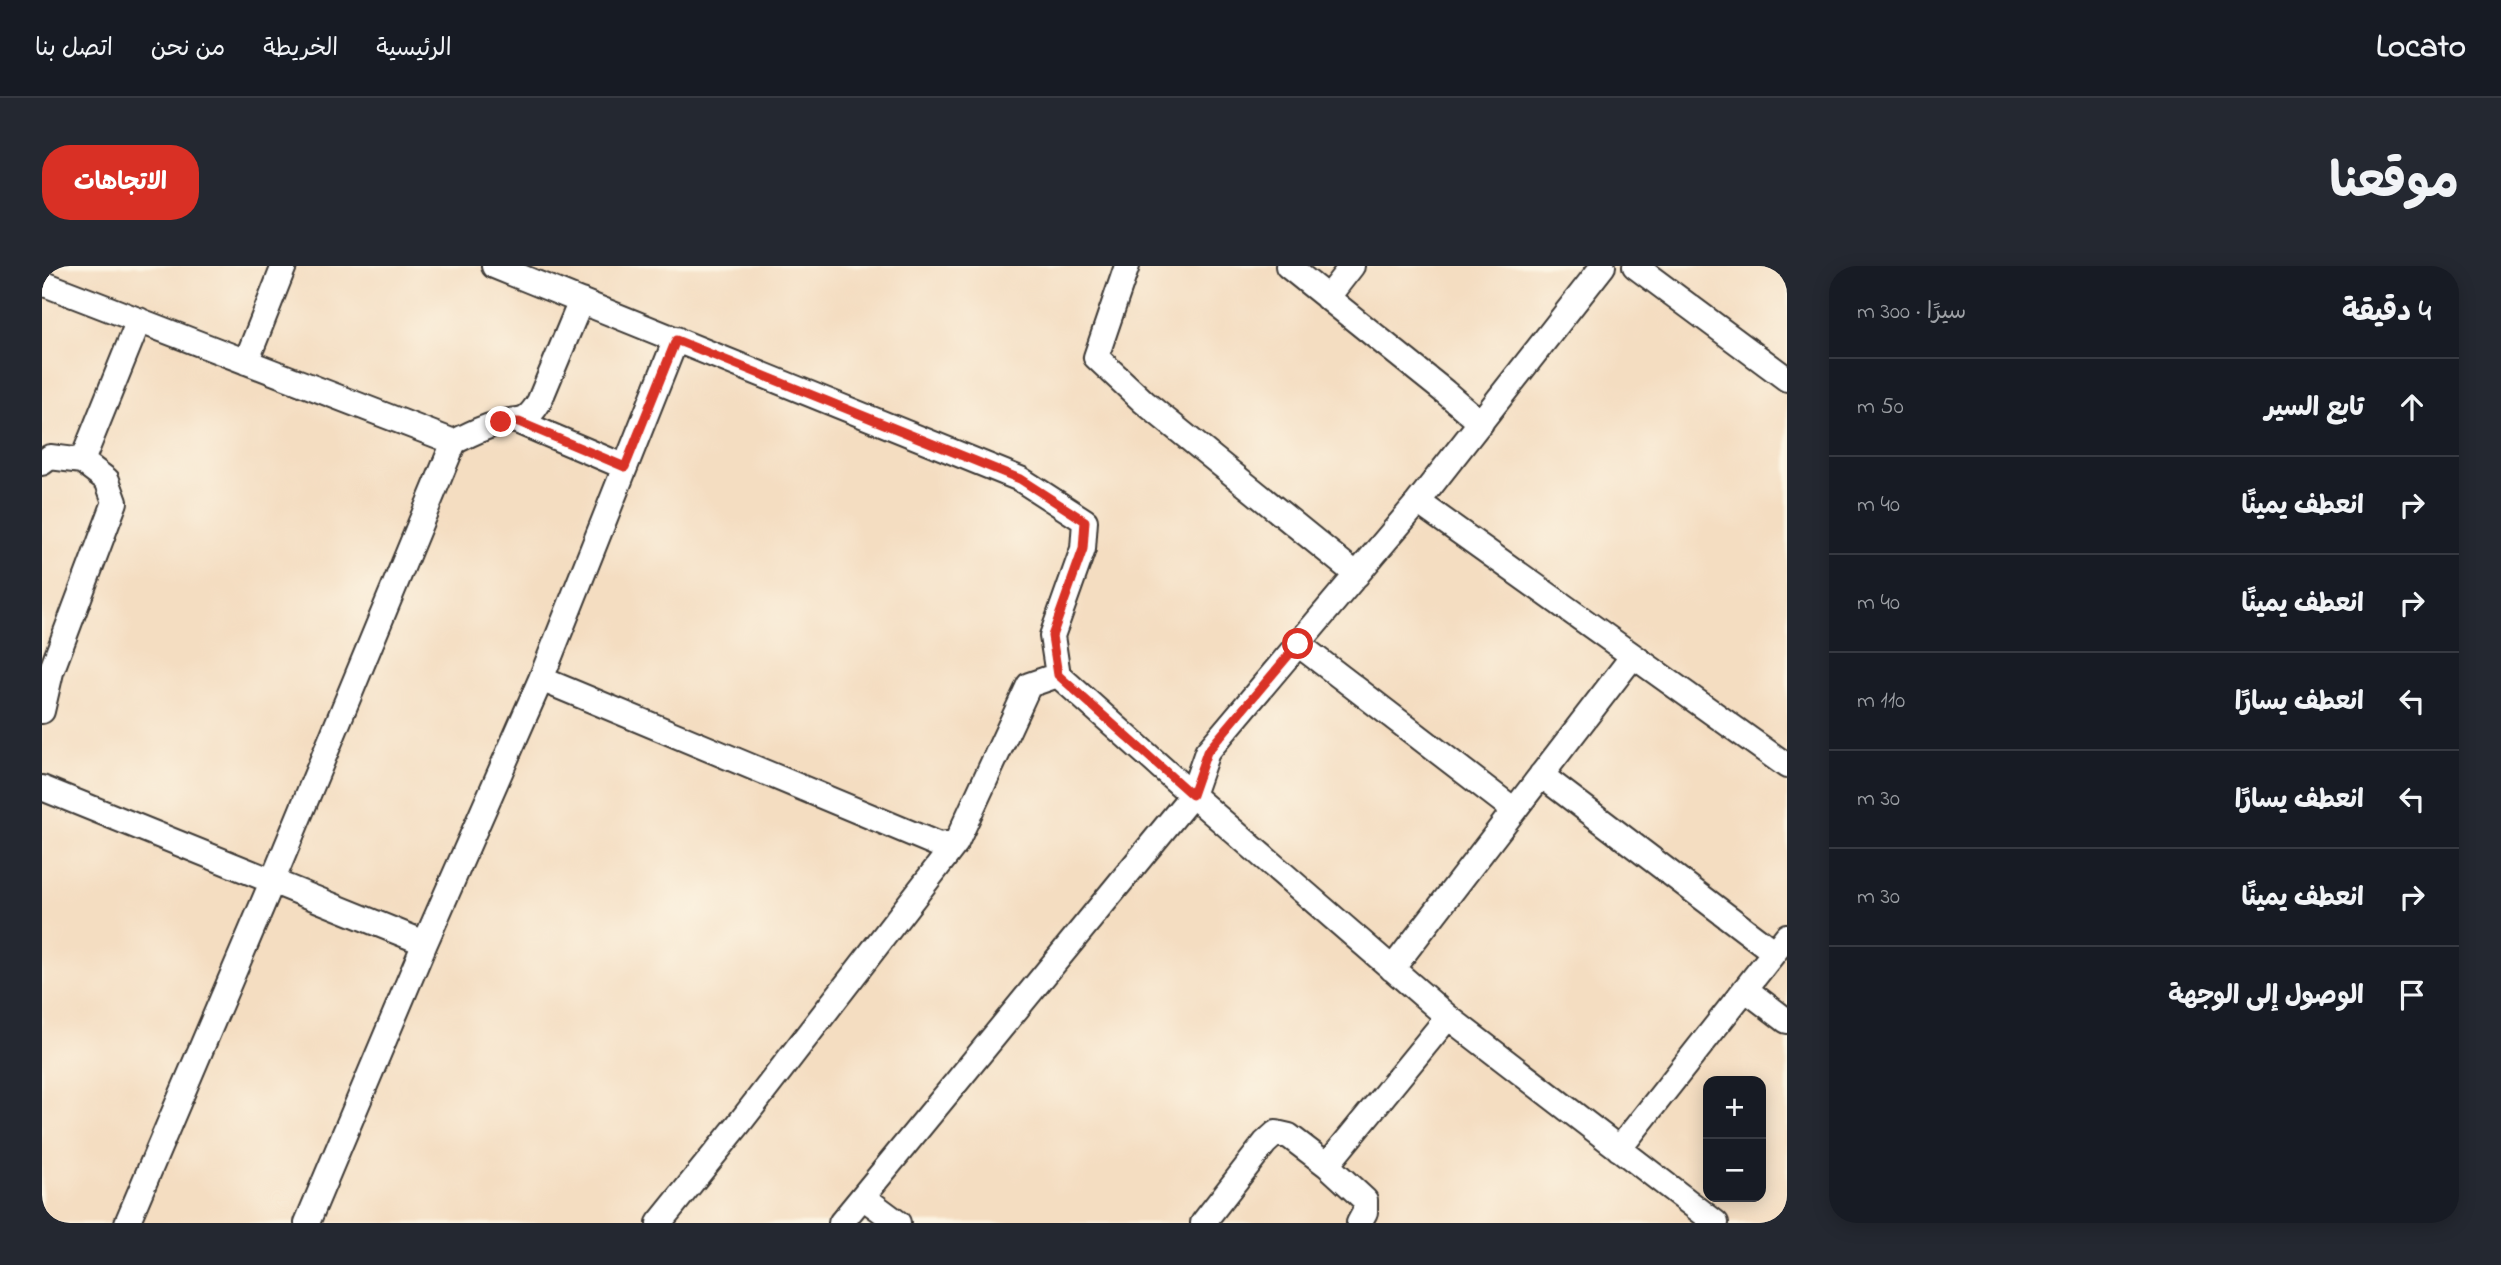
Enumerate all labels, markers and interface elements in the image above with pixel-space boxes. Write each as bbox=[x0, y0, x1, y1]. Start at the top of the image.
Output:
text: Locato bbox=[2376, 24, 2466, 72]
text: اتصل بنا bbox=[35, 32, 113, 67]
text: من نحن bbox=[151, 32, 225, 67]
text: الخريطة bbox=[263, 32, 338, 67]
text: الرئيسية bbox=[376, 32, 452, 67]
button: الاتجاهات bbox=[42, 145, 199, 220]
text: موقعنا bbox=[2329, 148, 2459, 220]
text: 4 دقيقة bbox=[2342, 291, 2431, 335]
text: سيرًا · 300 m bbox=[1857, 296, 1966, 329]
icon: ahead bbox=[2393, 388, 2431, 426]
text: تابع السير bbox=[2265, 390, 2364, 428]
text: 50 m bbox=[1857, 391, 1904, 424]
route end bbox=[485, 406, 516, 437]
icon: right bbox=[2393, 486, 2431, 524]
text: انعطف يمينًا bbox=[2241, 488, 2364, 526]
text: 40 m bbox=[1857, 489, 1900, 522]
icon: right bbox=[2393, 584, 2431, 622]
text: انعطف يمينًا bbox=[2241, 586, 2364, 624]
text: 40 m bbox=[1857, 587, 1900, 620]
route start bbox=[1282, 628, 1313, 659]
icon: left bbox=[2393, 682, 2431, 720]
text: انعطف يسارًا bbox=[2235, 684, 2364, 722]
text: 110 m bbox=[1857, 685, 1905, 718]
icon: left bbox=[2393, 780, 2431, 818]
text: انعطف يسارًا bbox=[2235, 782, 2364, 820]
text: 30 m bbox=[1857, 783, 1900, 816]
icon: right bbox=[2393, 878, 2431, 916]
text: انعطف يمينًا bbox=[2241, 880, 2364, 918]
text: 30 m bbox=[1857, 881, 1900, 914]
icon: arrive bbox=[2393, 976, 2431, 1014]
text: الوصول إلى الوجهة bbox=[2168, 978, 2364, 1016]
map controls bbox=[1703, 1076, 1766, 1202]
button: + bbox=[1703, 1076, 1766, 1139]
button: − bbox=[1703, 1139, 1766, 1202]

